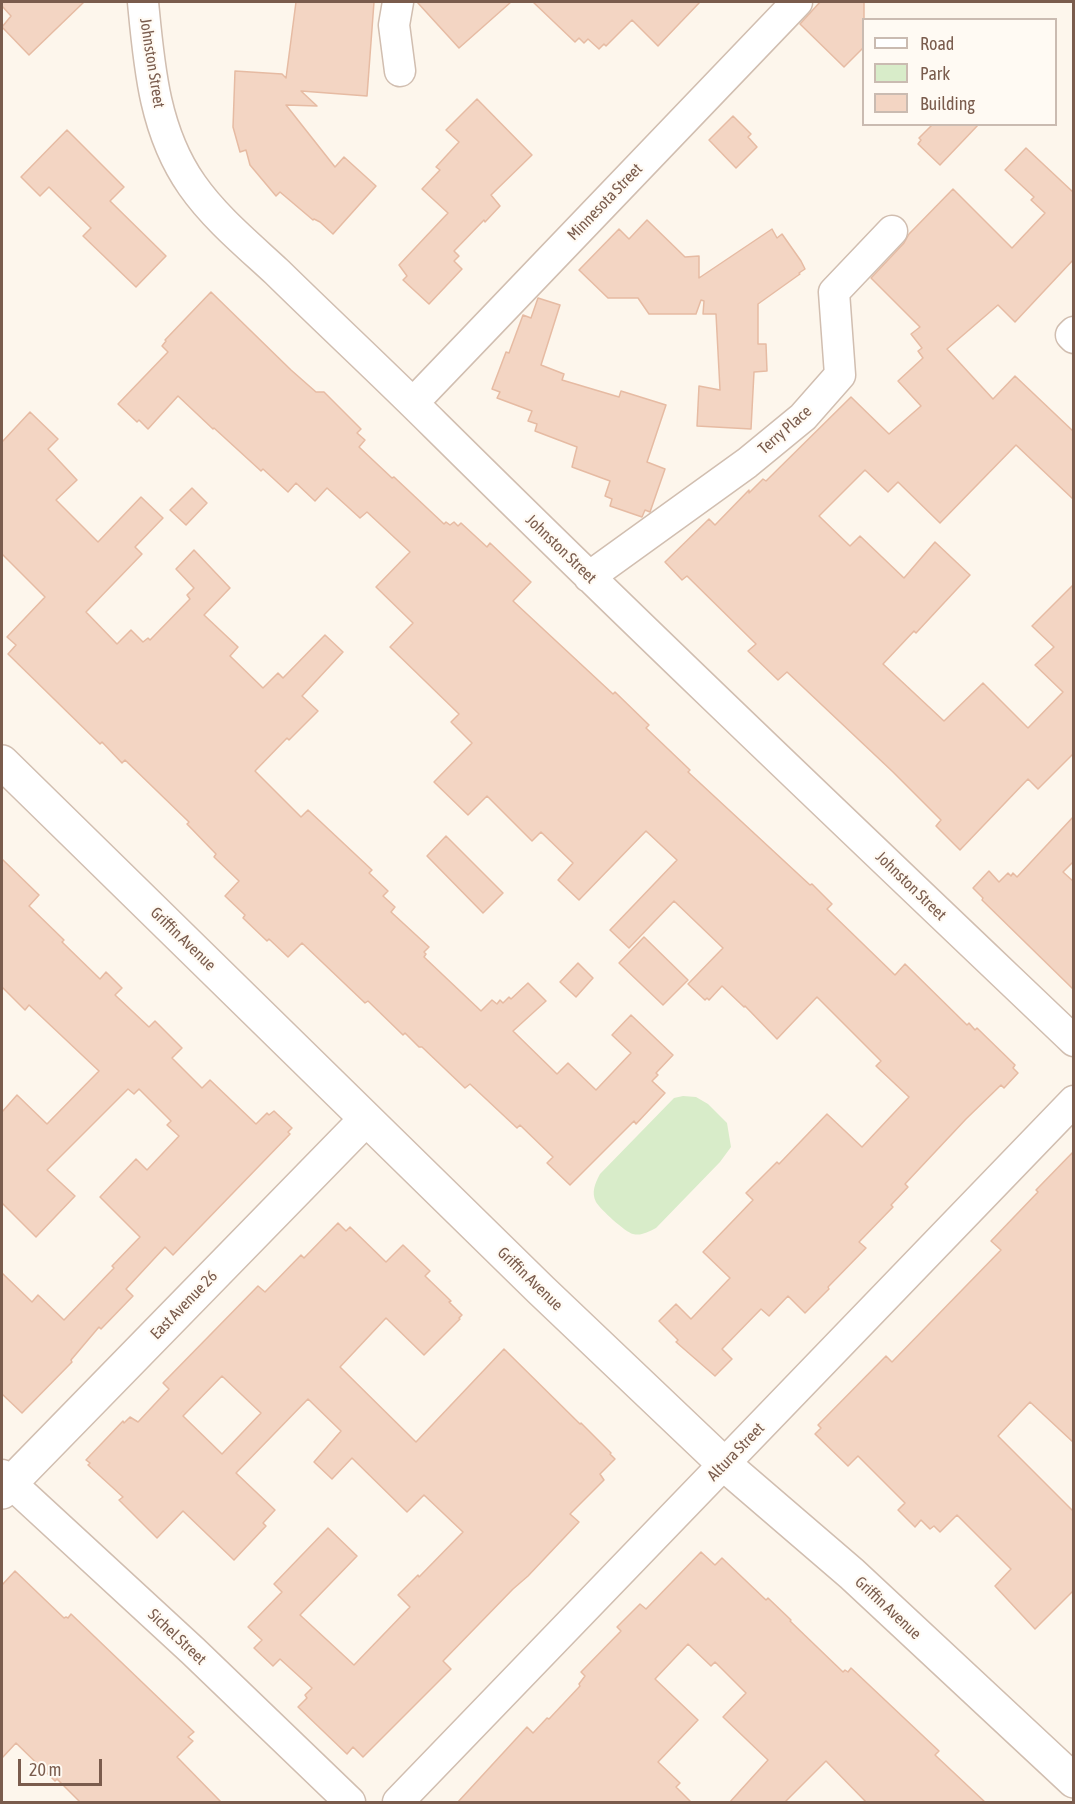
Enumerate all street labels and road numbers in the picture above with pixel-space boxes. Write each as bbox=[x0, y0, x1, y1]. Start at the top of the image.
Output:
street label: Johnston Street bbox=[135, 17, 169, 109]
street label: Minnesota Street bbox=[563, 159, 647, 245]
street label: Terry Place bbox=[754, 402, 816, 458]
street label: Johnston Street bbox=[522, 511, 600, 587]
street label: Johnston Street bbox=[872, 848, 950, 924]
street label: Griffin Avenue bbox=[146, 903, 220, 975]
street label: Griffin Avenue bbox=[493, 1243, 567, 1315]
street label: East Avenue 26 bbox=[146, 1267, 222, 1343]
street label: Altura Street bbox=[704, 1419, 768, 1485]
street label: Griffin Avenue bbox=[851, 1573, 925, 1643]
street label: Sichel Street bbox=[144, 1605, 210, 1669]

